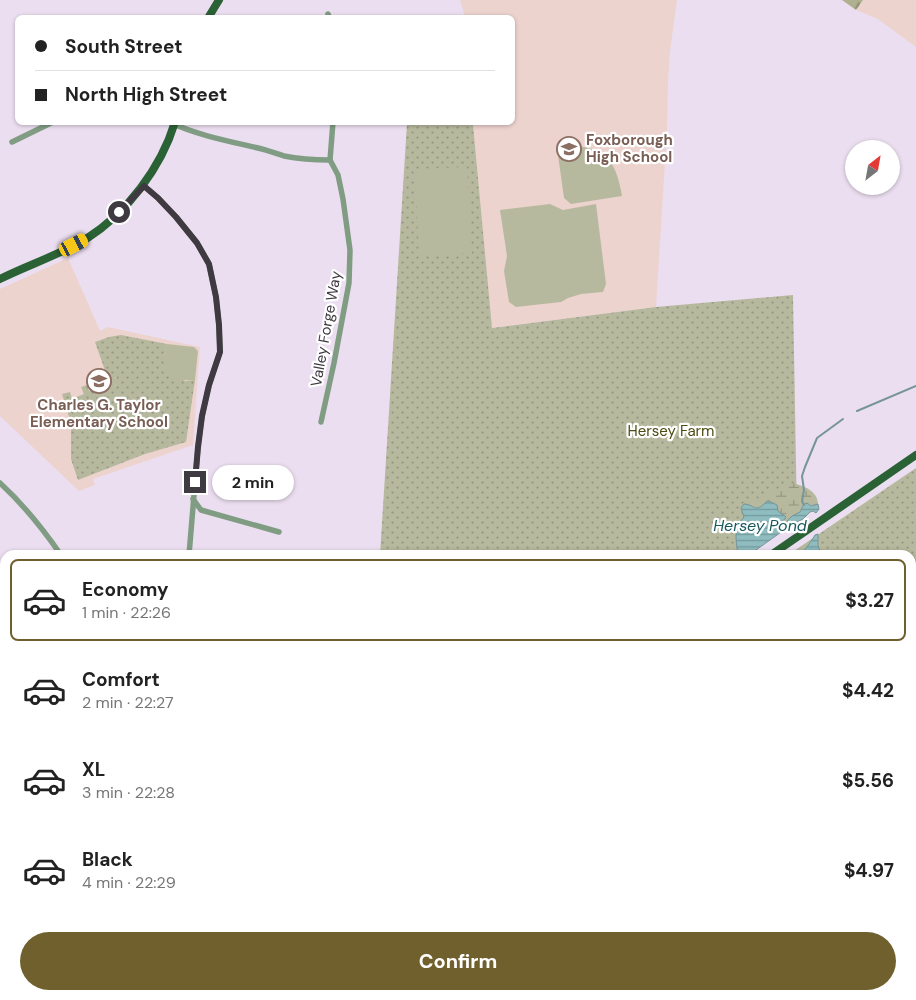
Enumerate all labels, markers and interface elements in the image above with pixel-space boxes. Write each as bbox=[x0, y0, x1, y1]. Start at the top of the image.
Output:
text: South Street bbox=[65, 34, 183, 59]
text: North High Street bbox=[65, 82, 227, 107]
place label: Foxborough High School bbox=[586, 130, 673, 167]
school or university icon: Foxborough High School bbox=[556, 136, 582, 162]
north arrow bbox=[845, 140, 900, 195]
map controls bbox=[845, 140, 900, 195]
route start bbox=[108, 201, 130, 223]
car bbox=[57, 232, 90, 258]
street label: Valley Forge Way bbox=[306, 269, 346, 388]
school or university icon: Charles G. Taylor Elementary School bbox=[86, 368, 112, 394]
place label: Charles G. Taylor Elementary School bbox=[30, 395, 168, 432]
park label: Hersey Farm bbox=[628, 421, 714, 441]
callout: 2 min bbox=[212, 464, 295, 500]
route end bbox=[184, 471, 206, 493]
text: 2 min bbox=[232, 472, 274, 493]
water label: Hersey Pond bbox=[713, 515, 808, 536]
text: Economy bbox=[82, 577, 169, 602]
icon: car bbox=[22, 578, 67, 623]
text: $3.27 bbox=[845, 588, 894, 613]
text: 1 min · 22:26 bbox=[82, 602, 171, 623]
text: Comfort bbox=[82, 667, 160, 692]
icon: car bbox=[22, 668, 67, 713]
text: $4.42 bbox=[842, 678, 894, 703]
text: 2 min · 22:27 bbox=[82, 692, 174, 713]
text: XL bbox=[82, 757, 105, 782]
icon: car bbox=[22, 758, 67, 803]
text: $5.56 bbox=[842, 768, 894, 793]
text: 3 min · 22:28 bbox=[82, 782, 175, 803]
text: Black bbox=[82, 847, 133, 872]
icon: car bbox=[22, 848, 67, 893]
text: $4.97 bbox=[844, 858, 894, 883]
text: 4 min · 22:29 bbox=[82, 872, 176, 893]
button: Confirm bbox=[20, 932, 896, 990]

